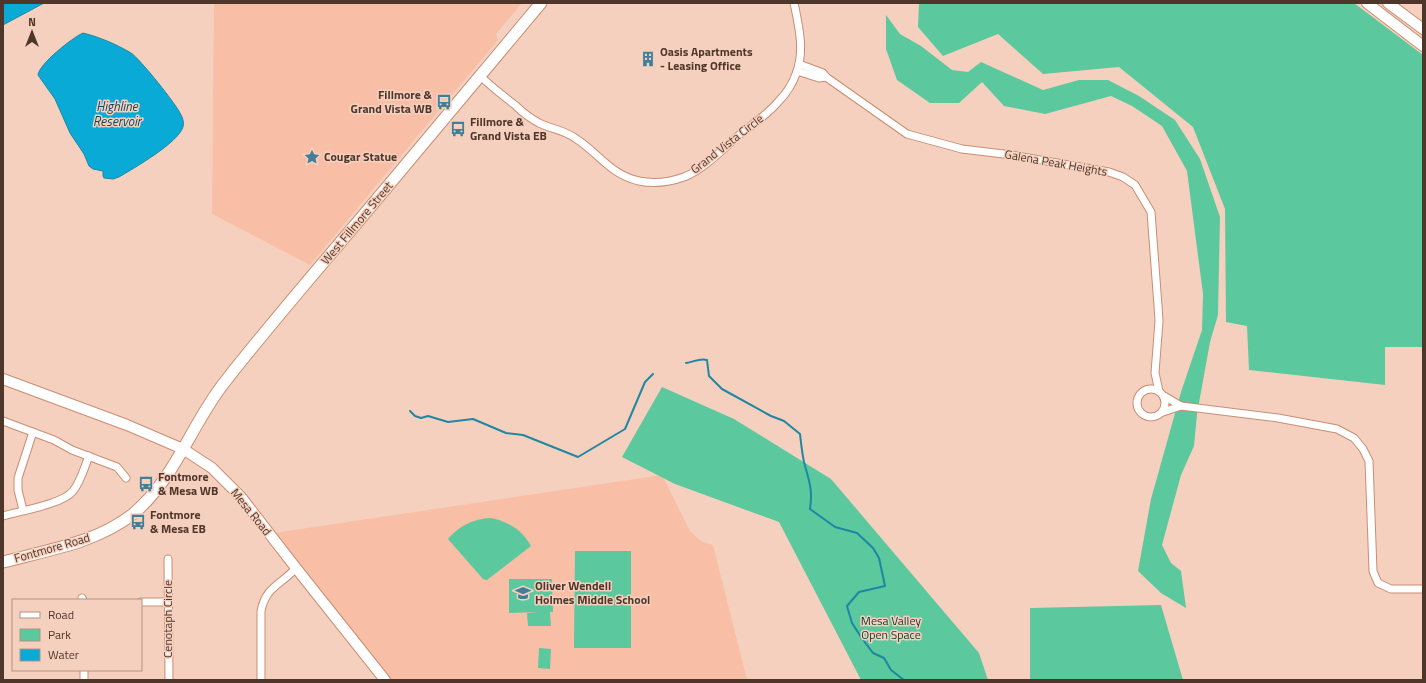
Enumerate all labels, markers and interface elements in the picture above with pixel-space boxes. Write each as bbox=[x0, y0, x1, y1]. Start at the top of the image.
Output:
north arrow bbox=[12, 12, 52, 52]
text: N bbox=[28, 14, 36, 30]
place label: Oasis Apartments - Leasing Office bbox=[660, 42, 753, 75]
building icon: Oasis Apartments - Leasing Office bbox=[639, 50, 657, 68]
place label: Fillmore & Grand Vista WB bbox=[351, 85, 433, 118]
bus stop icon: Fillmore & Grand Vista WB bbox=[435, 93, 453, 111]
water label: Highline Reservoir bbox=[93, 96, 143, 131]
street label: Grand Vista Circle bbox=[686, 109, 767, 178]
place label: Fillmore & Grand Vista EB bbox=[470, 112, 547, 145]
bus stop icon: Fillmore & Grand Vista EB bbox=[449, 120, 467, 138]
street label: Galena Peak Heights bbox=[1003, 144, 1109, 181]
place label: Cougar Statue bbox=[324, 147, 397, 166]
place icon: Cougar Statue bbox=[303, 148, 321, 166]
street label: West Fillmore Street bbox=[316, 176, 398, 268]
place label: Fontmore & Mesa WB bbox=[158, 467, 218, 500]
bus stop icon: Fontmore & Mesa WB bbox=[137, 475, 155, 493]
street label: Mesa Road bbox=[226, 484, 276, 540]
place label: Fontmore & Mesa EB bbox=[150, 505, 206, 538]
bus stop icon: Fontmore & Mesa EB bbox=[129, 513, 147, 531]
street label: Fontmore Road bbox=[12, 528, 92, 567]
place label: Oliver Wendell Holmes Middle School bbox=[535, 576, 650, 609]
street label: Cenotaph Circle bbox=[158, 580, 177, 658]
school or university icon: Oliver Wendell Holmes Middle School bbox=[514, 584, 532, 602]
legend bbox=[12, 599, 142, 671]
text: Road bbox=[48, 605, 74, 624]
park label: Mesa Valley Open Space bbox=[861, 611, 921, 644]
text: Park bbox=[48, 625, 71, 644]
text: Water bbox=[48, 645, 79, 664]

